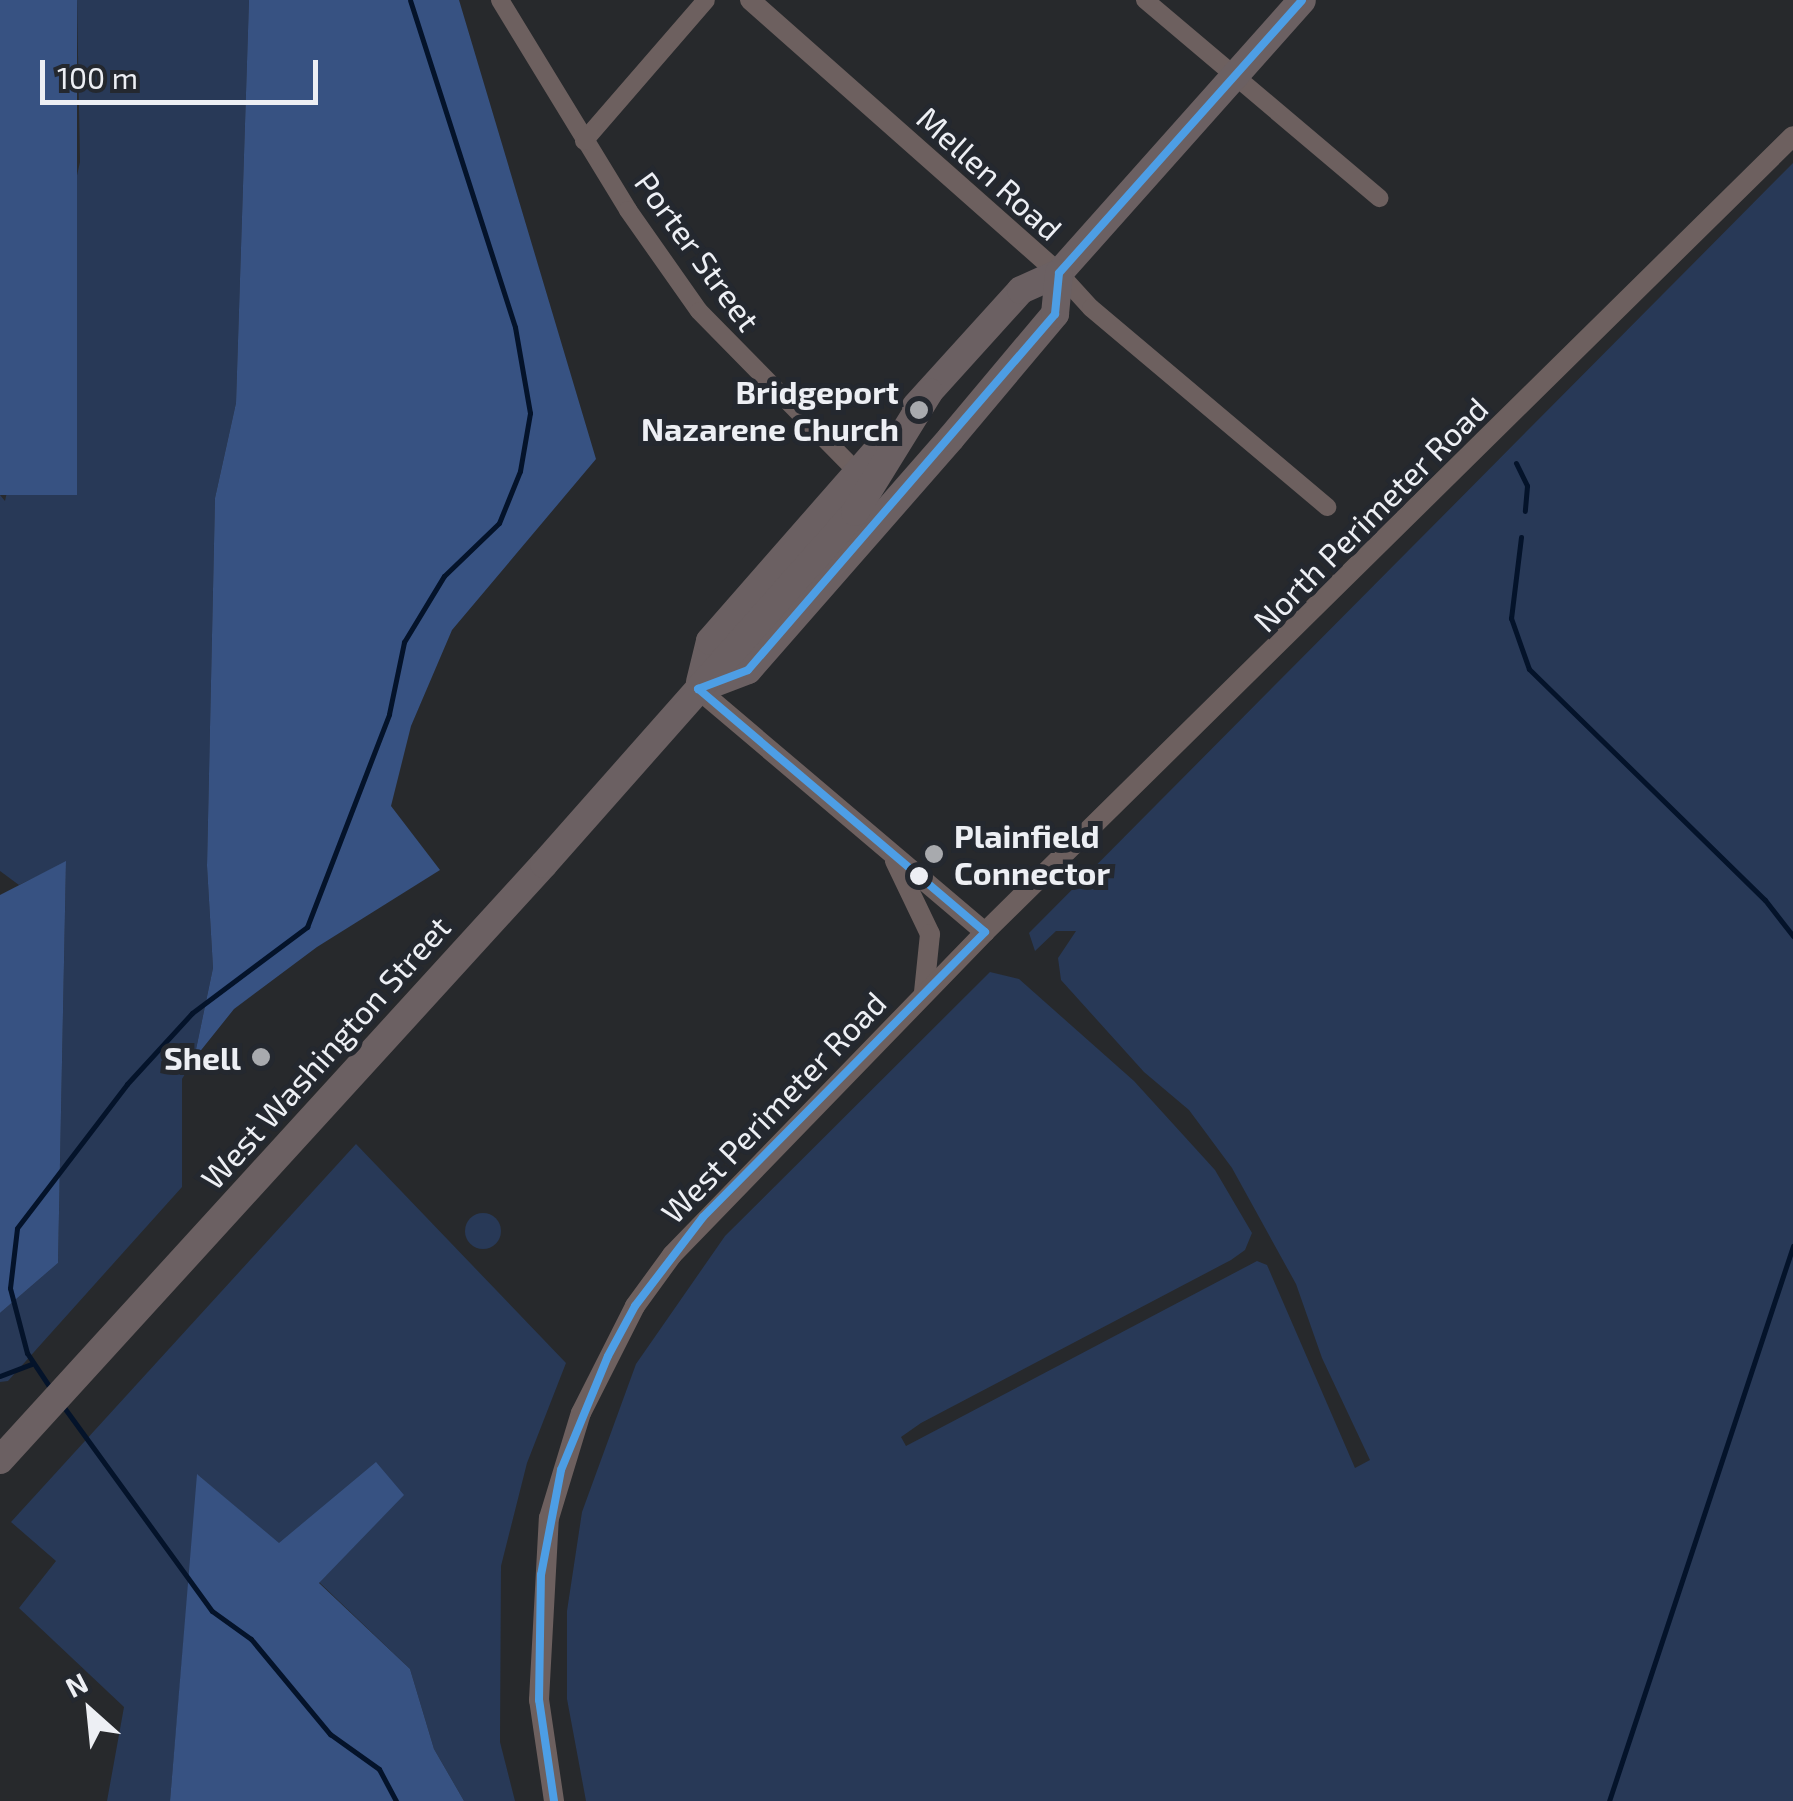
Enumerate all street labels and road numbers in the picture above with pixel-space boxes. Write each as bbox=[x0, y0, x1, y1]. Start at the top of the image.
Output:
street label: Mellen Road bbox=[910, 98, 1070, 248]
street label: Porter Street bbox=[627, 164, 769, 338]
street label: North Perimeter Road bbox=[1245, 389, 1495, 639]
street label: West Washington Street bbox=[192, 908, 458, 1196]
street label: West Perimeter Road bbox=[652, 983, 894, 1231]

